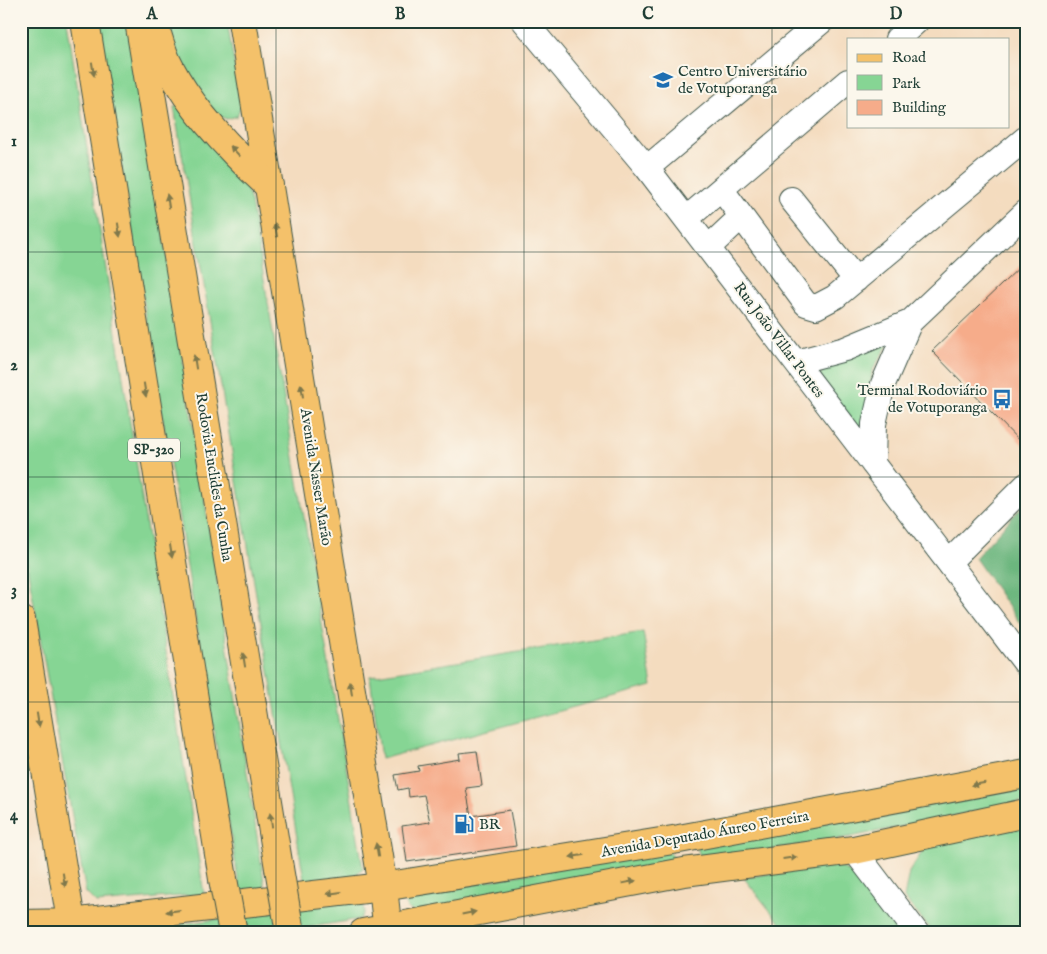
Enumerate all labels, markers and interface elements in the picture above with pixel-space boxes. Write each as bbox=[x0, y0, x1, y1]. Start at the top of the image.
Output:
text: A bbox=[146, 5, 159, 25]
text: B bbox=[395, 5, 406, 25]
text: C bbox=[642, 5, 654, 25]
text: D bbox=[890, 5, 903, 25]
legend bbox=[847, 38, 1010, 128]
text: Road bbox=[892, 48, 927, 67]
one-way arrow bbox=[89, 62, 97, 78]
place label: Centro Universitário de Votuporanga bbox=[678, 62, 807, 98]
school or university icon: Centro Universitário de Votuporanga bbox=[652, 69, 674, 91]
text: Park bbox=[892, 74, 922, 93]
text: Building bbox=[892, 98, 947, 117]
text: 1 bbox=[11, 132, 17, 152]
one-way arrow bbox=[229, 146, 241, 158]
one-way arrow bbox=[164, 193, 172, 209]
one-way arrow bbox=[115, 222, 123, 238]
one-way arrow bbox=[272, 222, 280, 238]
street label: Rua João Villar Pontes bbox=[729, 279, 829, 401]
one-way arrow bbox=[191, 353, 199, 369]
text: 2 bbox=[10, 356, 18, 376]
place label: Terminal Rodoviário de Votuporanga bbox=[857, 381, 988, 417]
one-way arrow bbox=[298, 382, 306, 398]
one-way arrow bbox=[141, 383, 149, 399]
bus stop icon: Terminal Rodoviário de Votuporanga bbox=[991, 388, 1013, 410]
street label: Rodovia Euclides da Cunha bbox=[191, 391, 237, 563]
street label: Avenida Nasser Marão bbox=[296, 406, 336, 547]
road number: SP-320 bbox=[128, 438, 180, 462]
one-way arrow bbox=[167, 543, 175, 559]
text: 3 bbox=[11, 581, 17, 601]
one-way arrow bbox=[240, 652, 248, 668]
one-way arrow bbox=[346, 681, 354, 697]
one-way arrow bbox=[34, 712, 42, 728]
one-way arrow bbox=[970, 781, 986, 789]
text: 4 bbox=[10, 806, 19, 826]
street label: Avenida Deputado Áureo Ferreira bbox=[599, 806, 811, 862]
one-way arrow bbox=[266, 812, 274, 828]
fuel station icon: BR bbox=[453, 813, 475, 835]
place label: BR bbox=[479, 815, 501, 834]
one-way arrow bbox=[372, 841, 380, 857]
one-way arrow bbox=[569, 852, 585, 860]
one-way arrow bbox=[782, 854, 798, 862]
one-way arrow bbox=[61, 873, 69, 889]
one-way arrow bbox=[621, 878, 637, 886]
one-way arrow bbox=[326, 889, 342, 897]
one-way arrow bbox=[165, 907, 181, 915]
one-way arrow bbox=[462, 909, 478, 917]

